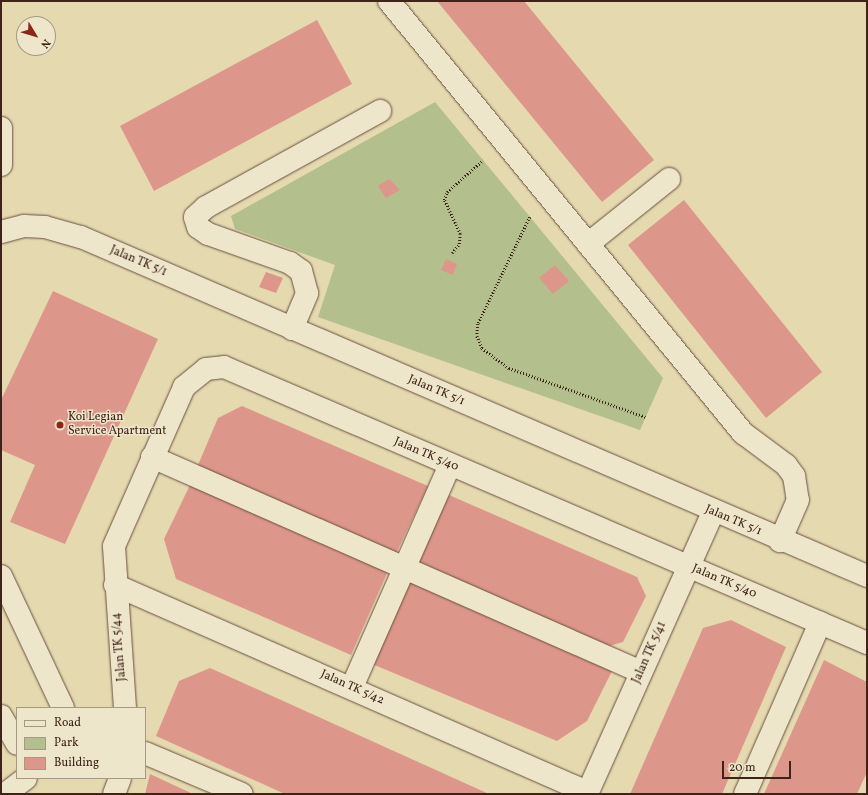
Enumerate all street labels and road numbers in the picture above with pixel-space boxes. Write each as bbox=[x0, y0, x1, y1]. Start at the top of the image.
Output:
street label: Jalan TK 5/1 bbox=[107, 244, 169, 280]
street label: Jalan TK 5/1 bbox=[405, 373, 467, 409]
street label: Jalan TK 5/40 bbox=[391, 435, 461, 475]
street label: Jalan TK 5/1 bbox=[702, 503, 764, 539]
street label: Jalan TK 5/40 bbox=[689, 562, 759, 602]
street label: Jalan TK 5/44 bbox=[110, 612, 130, 682]
street label: Jalan TK 5/41 bbox=[630, 620, 670, 686]
street label: Jalan TK 5/42 bbox=[318, 667, 386, 709]

